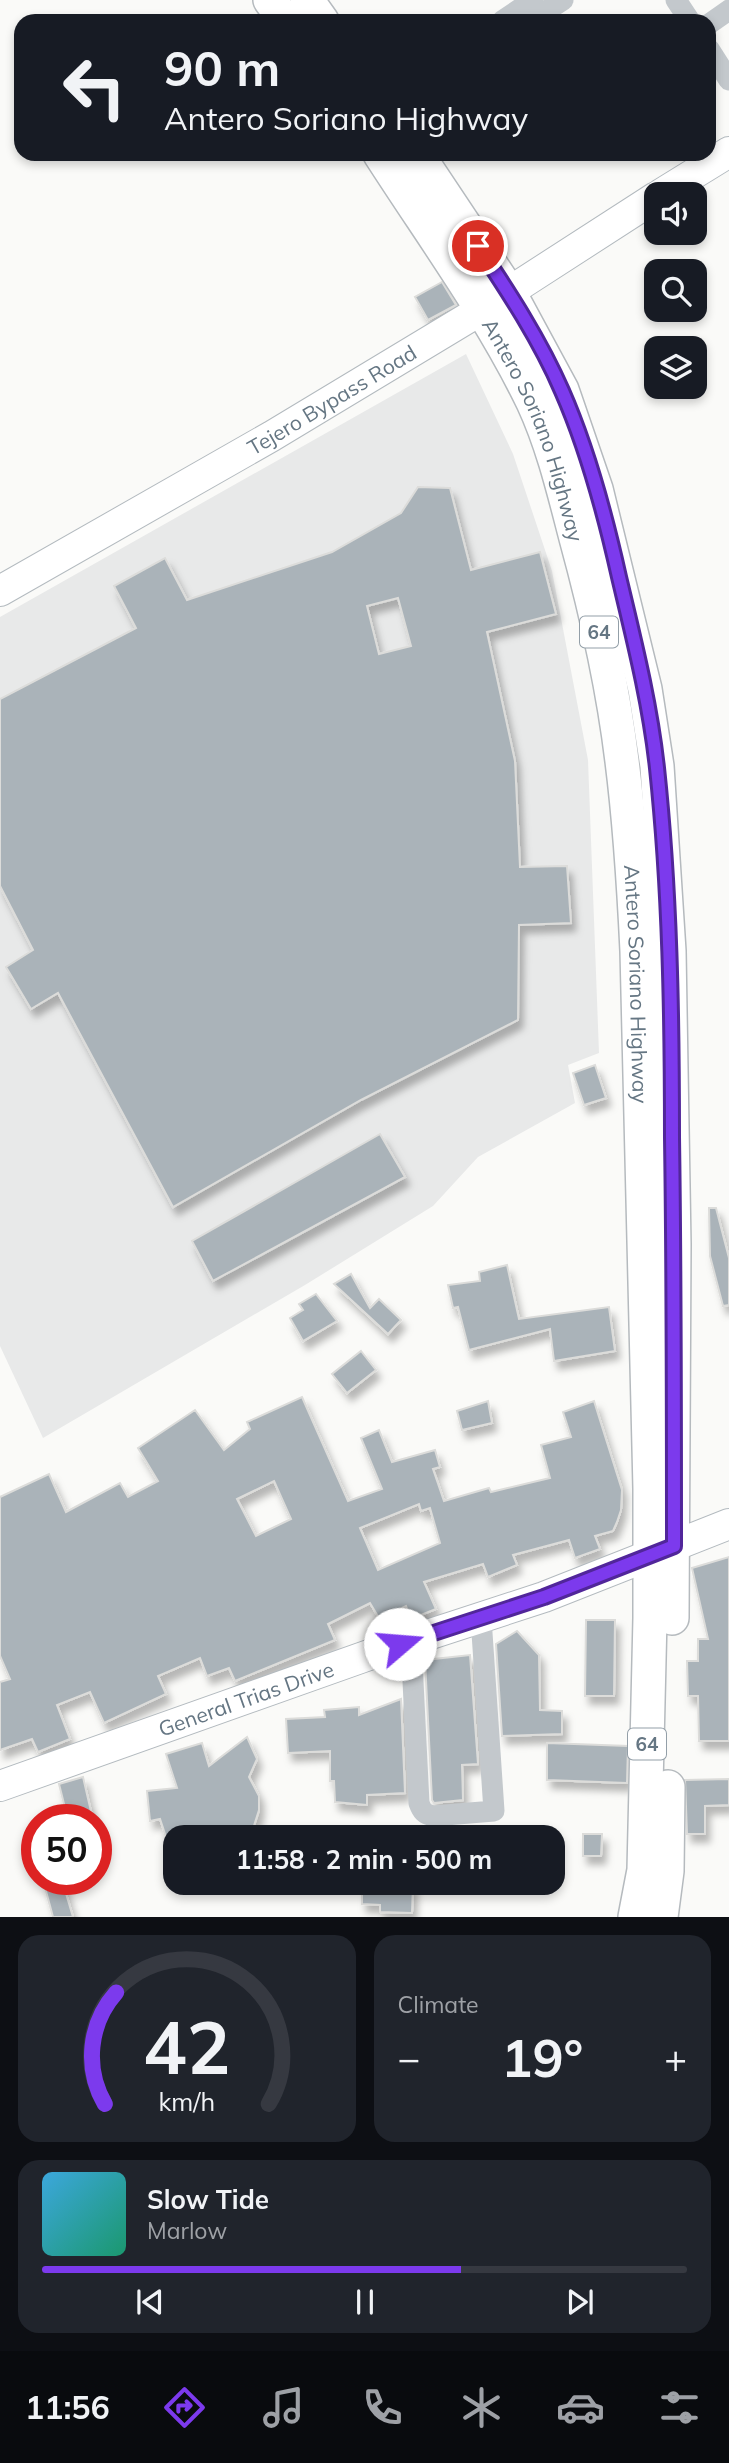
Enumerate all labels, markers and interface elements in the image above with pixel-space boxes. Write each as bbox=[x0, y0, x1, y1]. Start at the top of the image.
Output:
text: 90 m bbox=[164, 37, 280, 98]
icon: left bbox=[49, 42, 140, 133]
text: Antero Soriano Highway bbox=[164, 98, 528, 138]
map controls bbox=[644, 182, 707, 399]
button: sound bbox=[644, 182, 707, 245]
pin bbox=[448, 216, 508, 276]
icon: arrive bbox=[459, 227, 497, 265]
button: search bbox=[644, 259, 707, 322]
street label: Antero Soriano Highway bbox=[477, 314, 589, 544]
button: layers bbox=[644, 336, 707, 399]
street label: Tejero Bypass Road bbox=[243, 339, 421, 460]
road number: 64 bbox=[580, 617, 618, 648]
street label: Antero Soriano Highway bbox=[619, 864, 654, 1104]
position arrow bbox=[363, 1607, 437, 1681]
street label: General Trias Drive bbox=[155, 1656, 337, 1742]
road number: 64 bbox=[628, 1728, 666, 1760]
speed limit sign: 50 bbox=[21, 1804, 112, 1895]
text: 11:58 · 2 min · 500 m bbox=[236, 1843, 492, 1876]
text: Climate bbox=[398, 1990, 479, 2019]
text: 42 bbox=[143, 2002, 230, 2093]
text: 19° bbox=[501, 2025, 583, 2090]
text: − bbox=[398, 2034, 420, 2082]
text: + bbox=[664, 2034, 687, 2082]
text: km/h bbox=[158, 2086, 215, 2117]
text: Slow Tide bbox=[147, 2183, 269, 2216]
text: Marlow bbox=[147, 2216, 227, 2245]
icon: previous bbox=[131, 2283, 169, 2321]
icon: pause bbox=[346, 2283, 384, 2321]
icon: next bbox=[561, 2283, 599, 2321]
icon: directions bbox=[160, 2383, 209, 2432]
icon: music bbox=[259, 2383, 308, 2432]
icon: phone bbox=[358, 2383, 407, 2432]
icon: climate bbox=[457, 2383, 506, 2432]
icon: car bbox=[556, 2383, 605, 2432]
icon: filters bbox=[655, 2383, 704, 2432]
text: 11:56 bbox=[25, 2387, 110, 2427]

